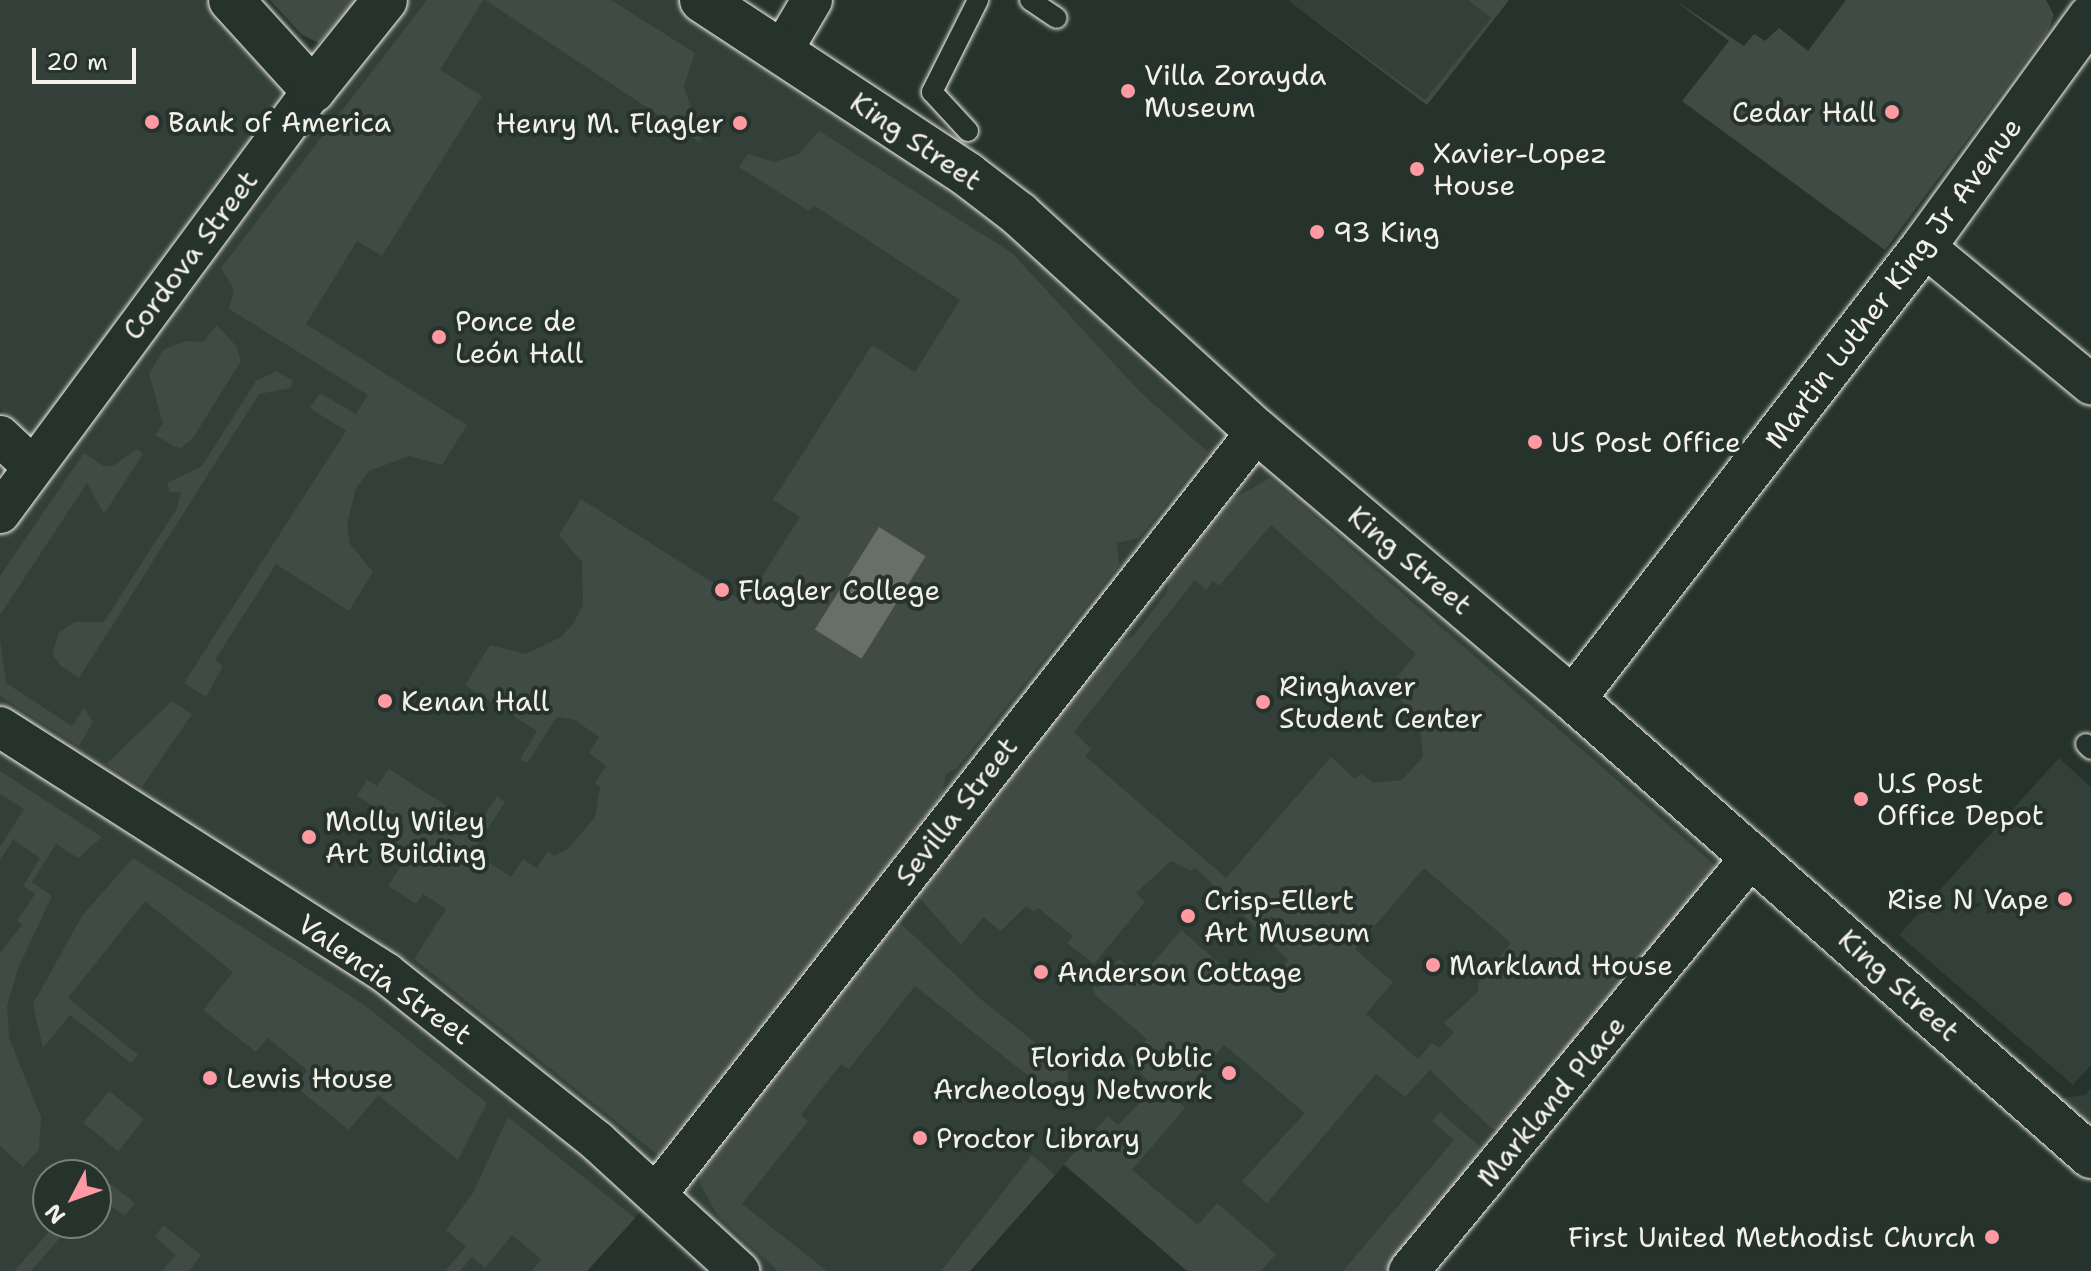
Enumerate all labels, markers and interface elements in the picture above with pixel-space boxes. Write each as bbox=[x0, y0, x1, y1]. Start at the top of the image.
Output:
scale bar bbox=[36, 32, 140, 82]
text: 20 m bbox=[46, 46, 108, 78]
place label: Villa Zorayda Museum bbox=[1144, 58, 1326, 124]
marker: Villa Zorayda Museum bbox=[1119, 82, 1137, 100]
street label: King Street bbox=[844, 85, 988, 197]
place label: Cedar Hall bbox=[1732, 95, 1876, 129]
marker: Cedar Hall bbox=[1883, 103, 1901, 121]
place label: Bank of America bbox=[168, 105, 391, 139]
place label: Henry M. Flagler bbox=[496, 106, 724, 140]
street label: Martin Luther King Jr Avenue bbox=[1757, 111, 2029, 455]
marker: Bank of America bbox=[143, 113, 161, 131]
marker: Henry M. Flagler bbox=[731, 114, 749, 132]
place label: Xavier-Lopez House bbox=[1433, 136, 1607, 202]
marker: Xavier-Lopez House bbox=[1408, 160, 1426, 178]
street label: Cordova Street bbox=[116, 164, 264, 346]
place label: 93 King bbox=[1333, 215, 1440, 249]
marker: 93 King bbox=[1308, 223, 1326, 241]
place label: Ponce de León Hall bbox=[455, 304, 583, 370]
marker: Ponce de León Hall bbox=[430, 328, 448, 346]
place label: US Post Office bbox=[1551, 425, 1741, 459]
marker: US Post Office bbox=[1526, 433, 1544, 451]
street label: King Street bbox=[1341, 499, 1479, 621]
place label: Flagler College bbox=[738, 573, 940, 607]
marker: Flagler College bbox=[713, 581, 731, 599]
place label: Ringhaver Student Center bbox=[1279, 669, 1483, 735]
place label: Kenan Hall bbox=[401, 684, 549, 718]
marker: Kenan Hall bbox=[376, 692, 394, 710]
marker: Ringhaver Student Center bbox=[1254, 693, 1272, 711]
street label: Sevilla Street bbox=[888, 730, 1024, 892]
place label: U.S Post Office Depot bbox=[1877, 766, 2044, 832]
marker: U.S Post Office Depot bbox=[1852, 790, 1870, 808]
place label: Molly Wiley Art Building bbox=[325, 804, 486, 870]
marker: Molly Wiley Art Building bbox=[300, 828, 318, 846]
place label: Rise N Vape bbox=[1887, 882, 2049, 916]
place label: Crisp-Ellert Art Museum bbox=[1204, 883, 1370, 949]
marker: Rise N Vape bbox=[2056, 890, 2074, 908]
street label: Valencia Street bbox=[292, 907, 478, 1051]
marker: Crisp-Ellert Art Museum bbox=[1179, 907, 1197, 925]
street label: King Street bbox=[1832, 922, 1966, 1048]
place label: Markland House bbox=[1449, 948, 1673, 982]
place label: Anderson Cottage bbox=[1057, 955, 1303, 989]
marker: Markland House bbox=[1424, 956, 1442, 974]
marker: Anderson Cottage bbox=[1032, 963, 1050, 981]
street label: Markland Place bbox=[1470, 1009, 1632, 1193]
place label: Florida Public Archeology Network bbox=[933, 1040, 1213, 1106]
place label: Lewis House bbox=[226, 1061, 393, 1095]
marker: Florida Public Archeology Network bbox=[1220, 1064, 1238, 1082]
marker: Lewis House bbox=[201, 1069, 219, 1087]
place label: Proctor Library bbox=[936, 1121, 1140, 1155]
marker: Proctor Library bbox=[911, 1129, 929, 1147]
north arrow bbox=[32, 1159, 112, 1239]
text: N bbox=[38, 1198, 72, 1230]
place label: First United Methodist Church bbox=[1568, 1220, 1976, 1254]
marker: First United Methodist Church bbox=[1983, 1228, 2001, 1246]

